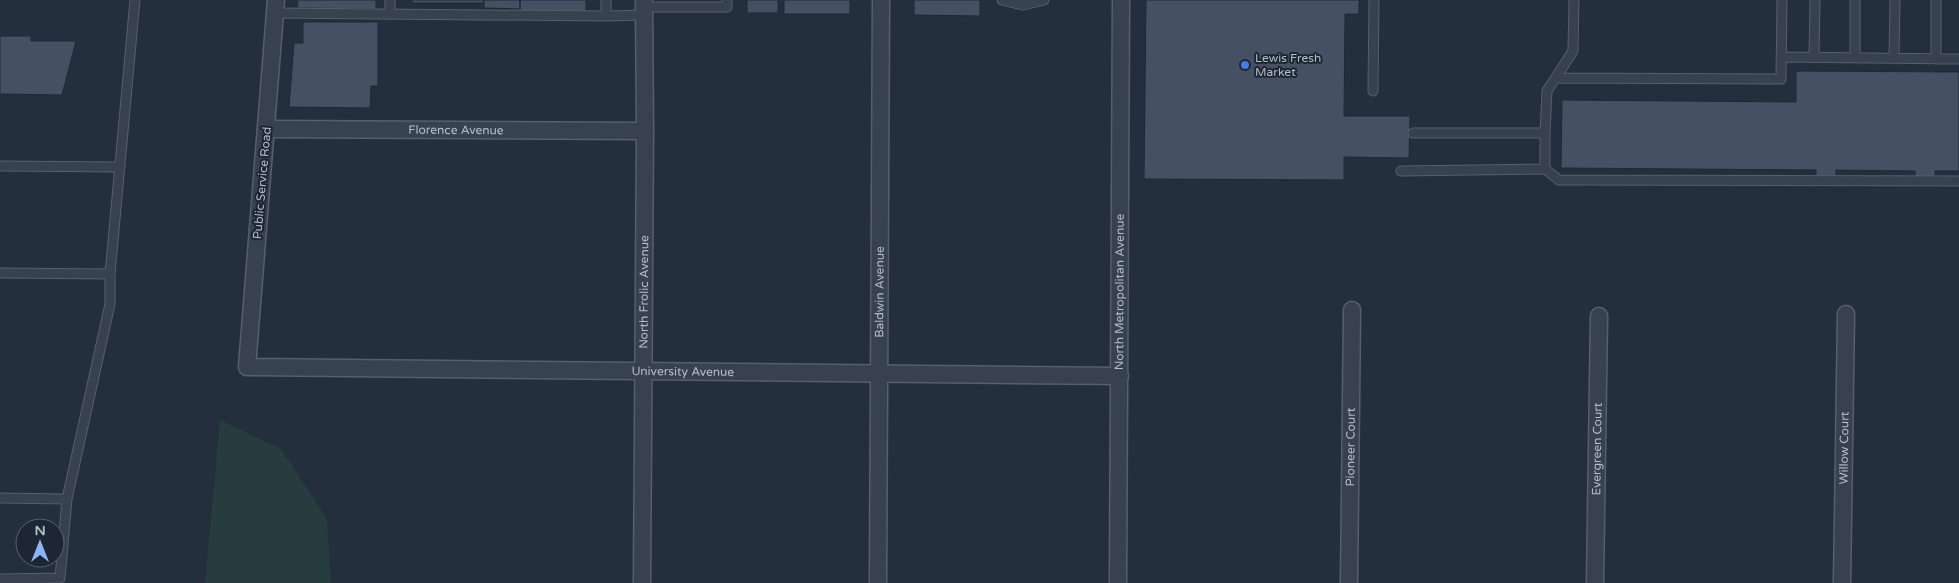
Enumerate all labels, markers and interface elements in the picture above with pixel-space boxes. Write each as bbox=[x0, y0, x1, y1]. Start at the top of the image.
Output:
place label: Lewis Fresh Market bbox=[1255, 51, 1321, 79]
marker: Lewis Fresh Market bbox=[1239, 59, 1251, 71]
street label: Florence Avenue bbox=[408, 123, 504, 137]
street label: Public Service Road bbox=[250, 126, 274, 240]
street label: North Metropolitan Avenue bbox=[1112, 213, 1127, 370]
street label: North Frolic Avenue bbox=[637, 235, 651, 349]
street label: Baldwin Avenue bbox=[872, 246, 887, 338]
street label: University Avenue bbox=[631, 364, 734, 379]
street label: Evergreen Court bbox=[1589, 402, 1605, 496]
street label: Pioneer Court bbox=[1343, 407, 1358, 487]
street label: Willow Court bbox=[1836, 411, 1852, 485]
north arrow bbox=[15, 518, 65, 568]
text: N bbox=[34, 522, 46, 539]

